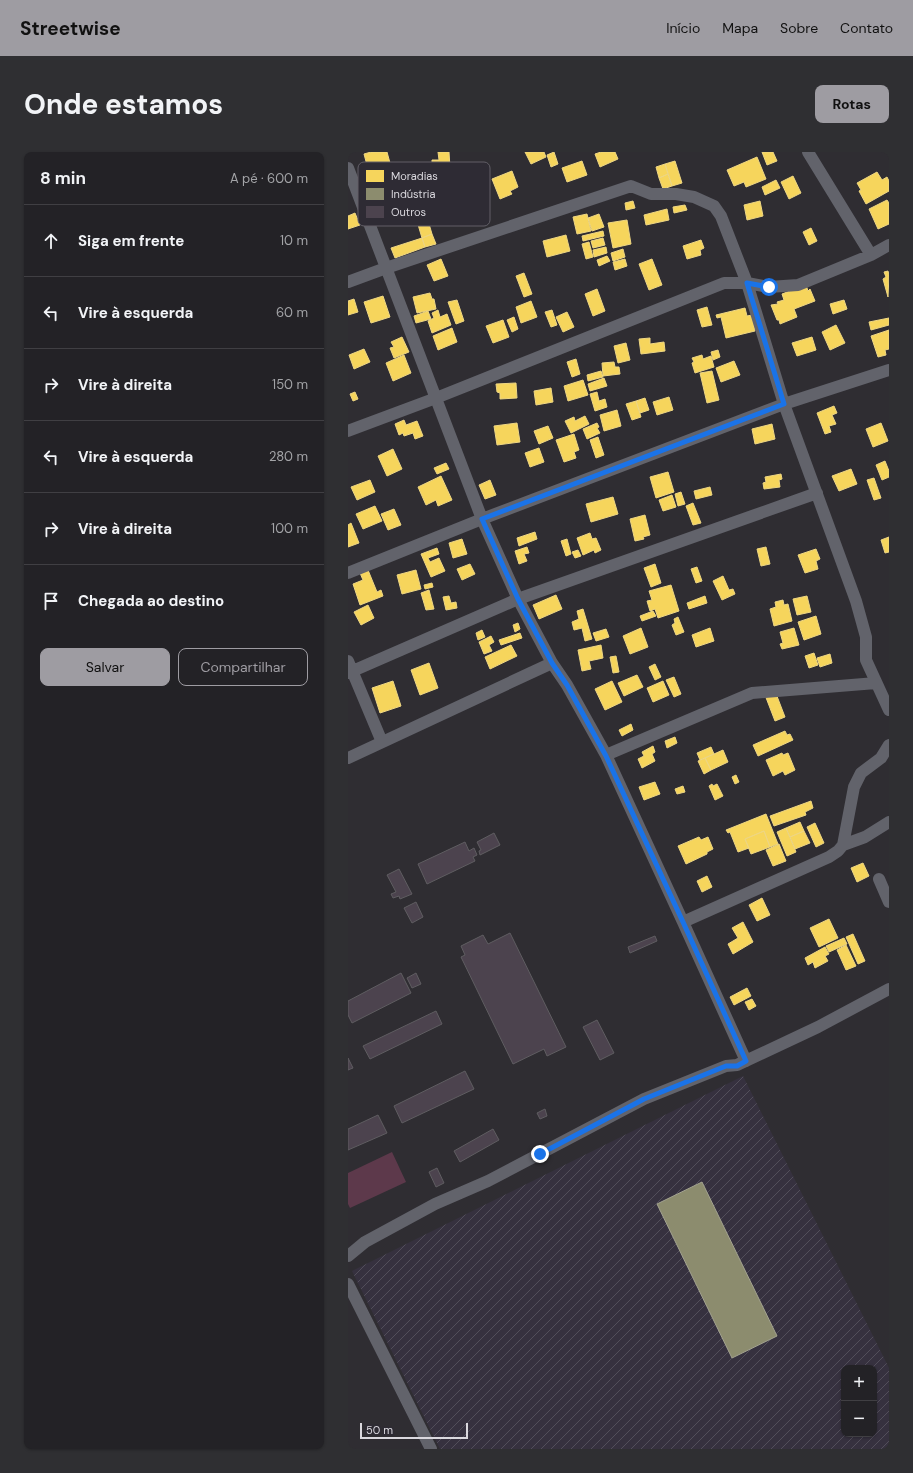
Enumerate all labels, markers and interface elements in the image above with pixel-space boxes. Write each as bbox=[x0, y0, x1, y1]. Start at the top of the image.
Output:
text: Streetwise bbox=[20, 16, 121, 41]
text: Início bbox=[666, 19, 700, 37]
text: Mapa bbox=[722, 19, 758, 37]
text: Sobre bbox=[780, 19, 818, 37]
text: Contato bbox=[840, 19, 893, 37]
button: Rotas bbox=[815, 85, 889, 123]
text: Onde estamos bbox=[24, 86, 223, 123]
legend bbox=[358, 162, 490, 226]
text: 8 min bbox=[40, 167, 86, 189]
text: Moradias bbox=[391, 169, 438, 183]
text: A pé · 600 m bbox=[230, 170, 308, 187]
text: Indústria bbox=[391, 187, 435, 201]
text: Outros bbox=[391, 205, 426, 219]
icon: ahead bbox=[40, 230, 62, 252]
text: Siga em frente bbox=[78, 231, 184, 251]
text: 10 m bbox=[280, 232, 308, 249]
route start bbox=[760, 278, 778, 296]
icon: left bbox=[40, 302, 62, 324]
text: Vire à esquerda bbox=[78, 303, 193, 323]
text: 60 m bbox=[276, 304, 308, 321]
icon: right bbox=[40, 374, 62, 396]
text: Vire à direita bbox=[78, 375, 172, 395]
text: 150 m bbox=[272, 376, 308, 393]
icon: left bbox=[40, 446, 62, 468]
text: Vire à esquerda bbox=[78, 447, 193, 467]
text: 280 m bbox=[269, 448, 308, 465]
icon: right bbox=[40, 518, 62, 540]
text: Vire à direita bbox=[78, 519, 172, 539]
text: 100 m bbox=[271, 520, 308, 537]
icon: arrive bbox=[40, 590, 62, 612]
text: Chegada ao destino bbox=[78, 591, 224, 611]
button: Salvar bbox=[40, 648, 170, 686]
button: Compartilhar bbox=[178, 648, 308, 686]
route end bbox=[531, 1145, 549, 1163]
map controls bbox=[841, 1365, 877, 1437]
button: + bbox=[841, 1365, 877, 1401]
button: − bbox=[841, 1401, 877, 1437]
scale bar bbox=[360, 1421, 468, 1440]
text: 50 m bbox=[366, 1423, 393, 1437]

